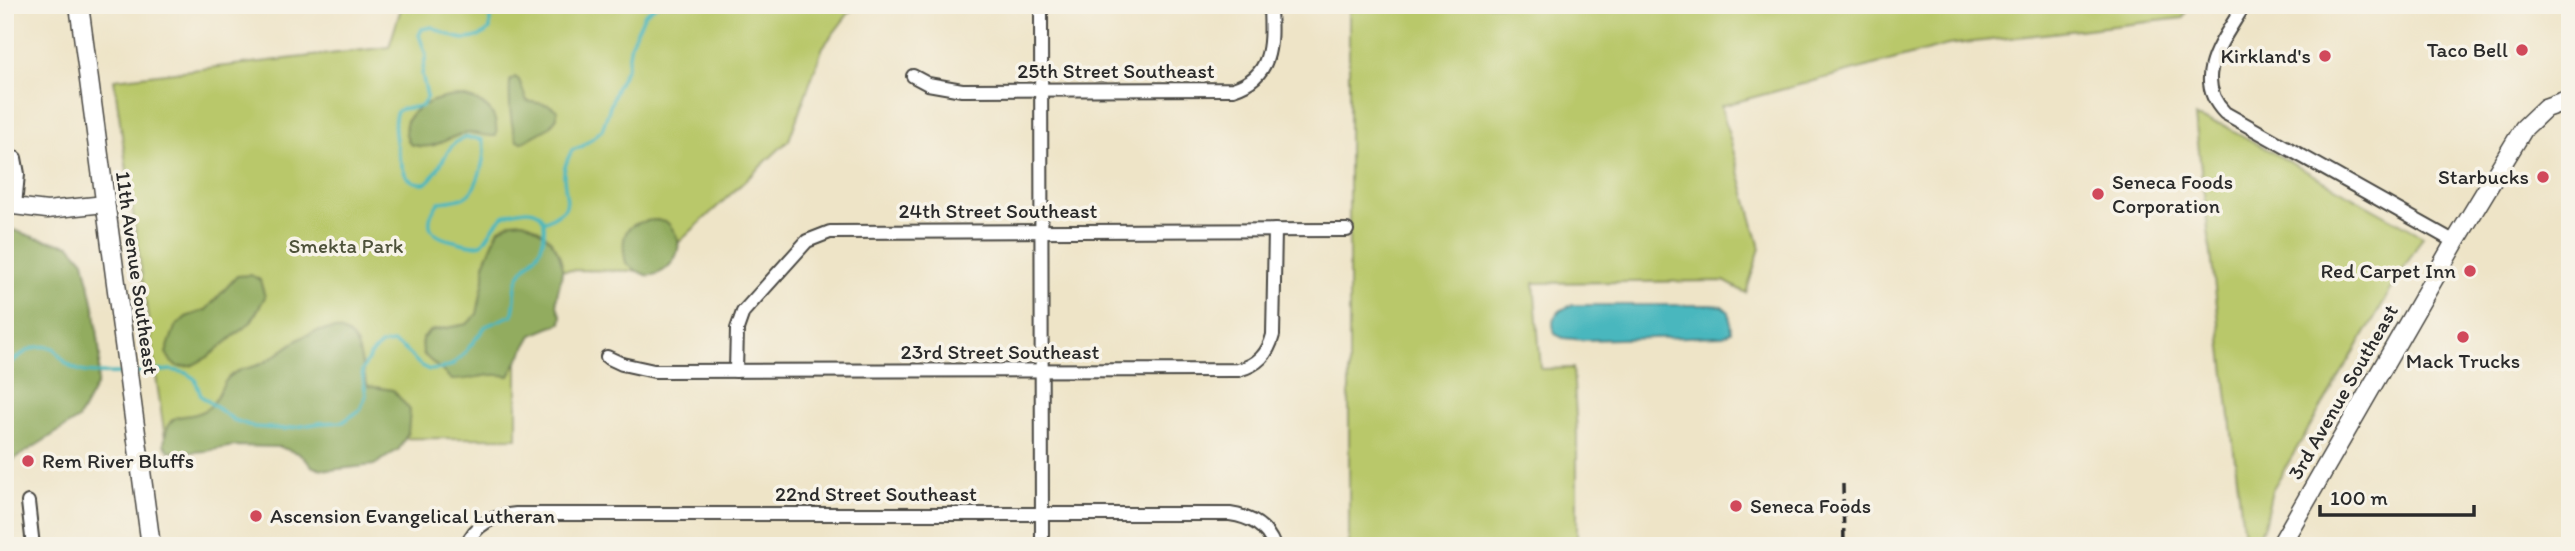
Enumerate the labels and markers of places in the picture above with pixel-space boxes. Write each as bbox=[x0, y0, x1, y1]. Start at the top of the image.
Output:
place label: Taco Bell bbox=[2427, 37, 2508, 62]
marker: Taco Bell bbox=[2514, 42, 2530, 58]
place label: Kirkland's bbox=[2220, 43, 2311, 68]
marker: Kirkland's bbox=[2317, 48, 2333, 64]
place label: Starbucks bbox=[2438, 164, 2529, 189]
place label: Seneca Foods Corporation bbox=[2112, 169, 2233, 218]
marker: Starbucks bbox=[2535, 169, 2551, 185]
marker: Seneca Foods Corporation bbox=[2090, 186, 2106, 202]
place label: Red Carpet Inn bbox=[2321, 258, 2456, 283]
marker: Red Carpet Inn bbox=[2462, 263, 2478, 279]
marker: Mack Trucks bbox=[2455, 329, 2471, 345]
place label: Mack Trucks bbox=[2406, 348, 2520, 373]
place label: Rem River Bluffs bbox=[42, 448, 194, 473]
marker: Rem River Bluffs bbox=[20, 453, 36, 469]
place label: Seneca Foods bbox=[1750, 493, 1871, 518]
marker: Seneca Foods bbox=[1728, 498, 1744, 514]
place label: Ascension Evangelical Lutheran bbox=[270, 503, 555, 528]
marker: Ascension Evangelical Lutheran bbox=[248, 508, 264, 524]

